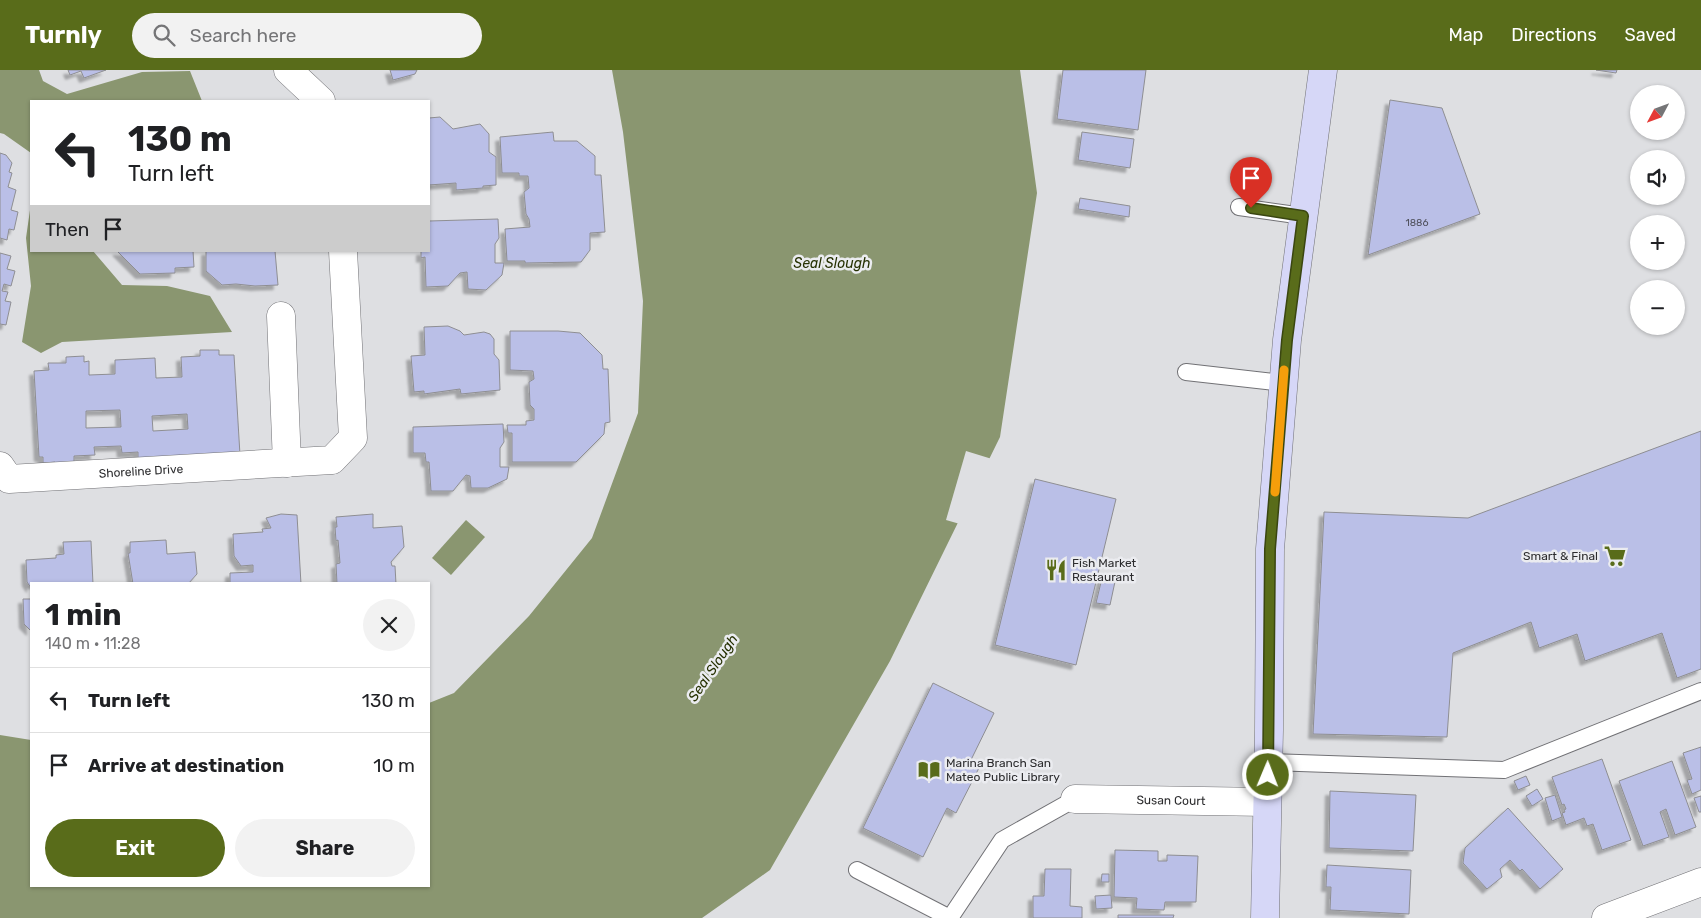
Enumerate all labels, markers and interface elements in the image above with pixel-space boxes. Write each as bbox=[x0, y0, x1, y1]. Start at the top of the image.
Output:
search box bbox=[132, 13, 482, 58]
text: Turnly bbox=[25, 21, 102, 49]
icon: search bbox=[150, 21, 178, 49]
text: Search here bbox=[190, 24, 296, 47]
text: Map bbox=[1448, 24, 1483, 46]
text: Directions bbox=[1511, 24, 1597, 46]
text: Saved bbox=[1625, 24, 1676, 46]
north arrow bbox=[1630, 85, 1685, 140]
map controls bbox=[1630, 85, 1685, 335]
text: 130 m bbox=[128, 118, 232, 160]
icon: left bbox=[45, 120, 110, 185]
button: sound bbox=[1630, 150, 1685, 205]
pin bbox=[1230, 157, 1272, 208]
text: Turn left bbox=[128, 160, 214, 187]
icon: arrive bbox=[1237, 164, 1265, 192]
icon: arrive bbox=[99, 215, 127, 243]
button: + bbox=[1630, 215, 1685, 270]
house number: 1886 bbox=[1405, 217, 1429, 229]
text: Then bbox=[45, 218, 89, 241]
water label: Seal Slough bbox=[794, 255, 871, 272]
button: − bbox=[1630, 280, 1685, 335]
street label: Shoreline Drive bbox=[98, 462, 184, 481]
supermarket icon: Smart & Final bbox=[1602, 543, 1628, 569]
place label: Smart & Final bbox=[1523, 549, 1598, 563]
place label: Fish Market Restaurant bbox=[1072, 556, 1137, 584]
restaurant icon: Fish Market Restaurant bbox=[1043, 557, 1069, 583]
text: 1 min bbox=[45, 597, 122, 633]
button: close bbox=[363, 599, 415, 651]
water label: Seal Slough bbox=[684, 631, 742, 705]
text: 140 m · 11:28 bbox=[45, 634, 141, 653]
icon: left bbox=[45, 686, 73, 714]
text: Turn left bbox=[88, 689, 170, 712]
text: 130 m bbox=[362, 689, 415, 712]
position arrow bbox=[1241, 748, 1293, 800]
icon: arrive bbox=[45, 751, 73, 779]
text: Arrive at destination bbox=[88, 754, 284, 777]
text: 10 m bbox=[373, 754, 415, 777]
place label: Marina Branch San Mateo Public Library bbox=[946, 756, 1060, 784]
library icon: Marina Branch San Mateo Public Library bbox=[916, 757, 942, 783]
street label: Susan Court bbox=[1136, 793, 1206, 808]
button: Exit bbox=[45, 819, 225, 877]
button: Share bbox=[235, 819, 415, 877]

